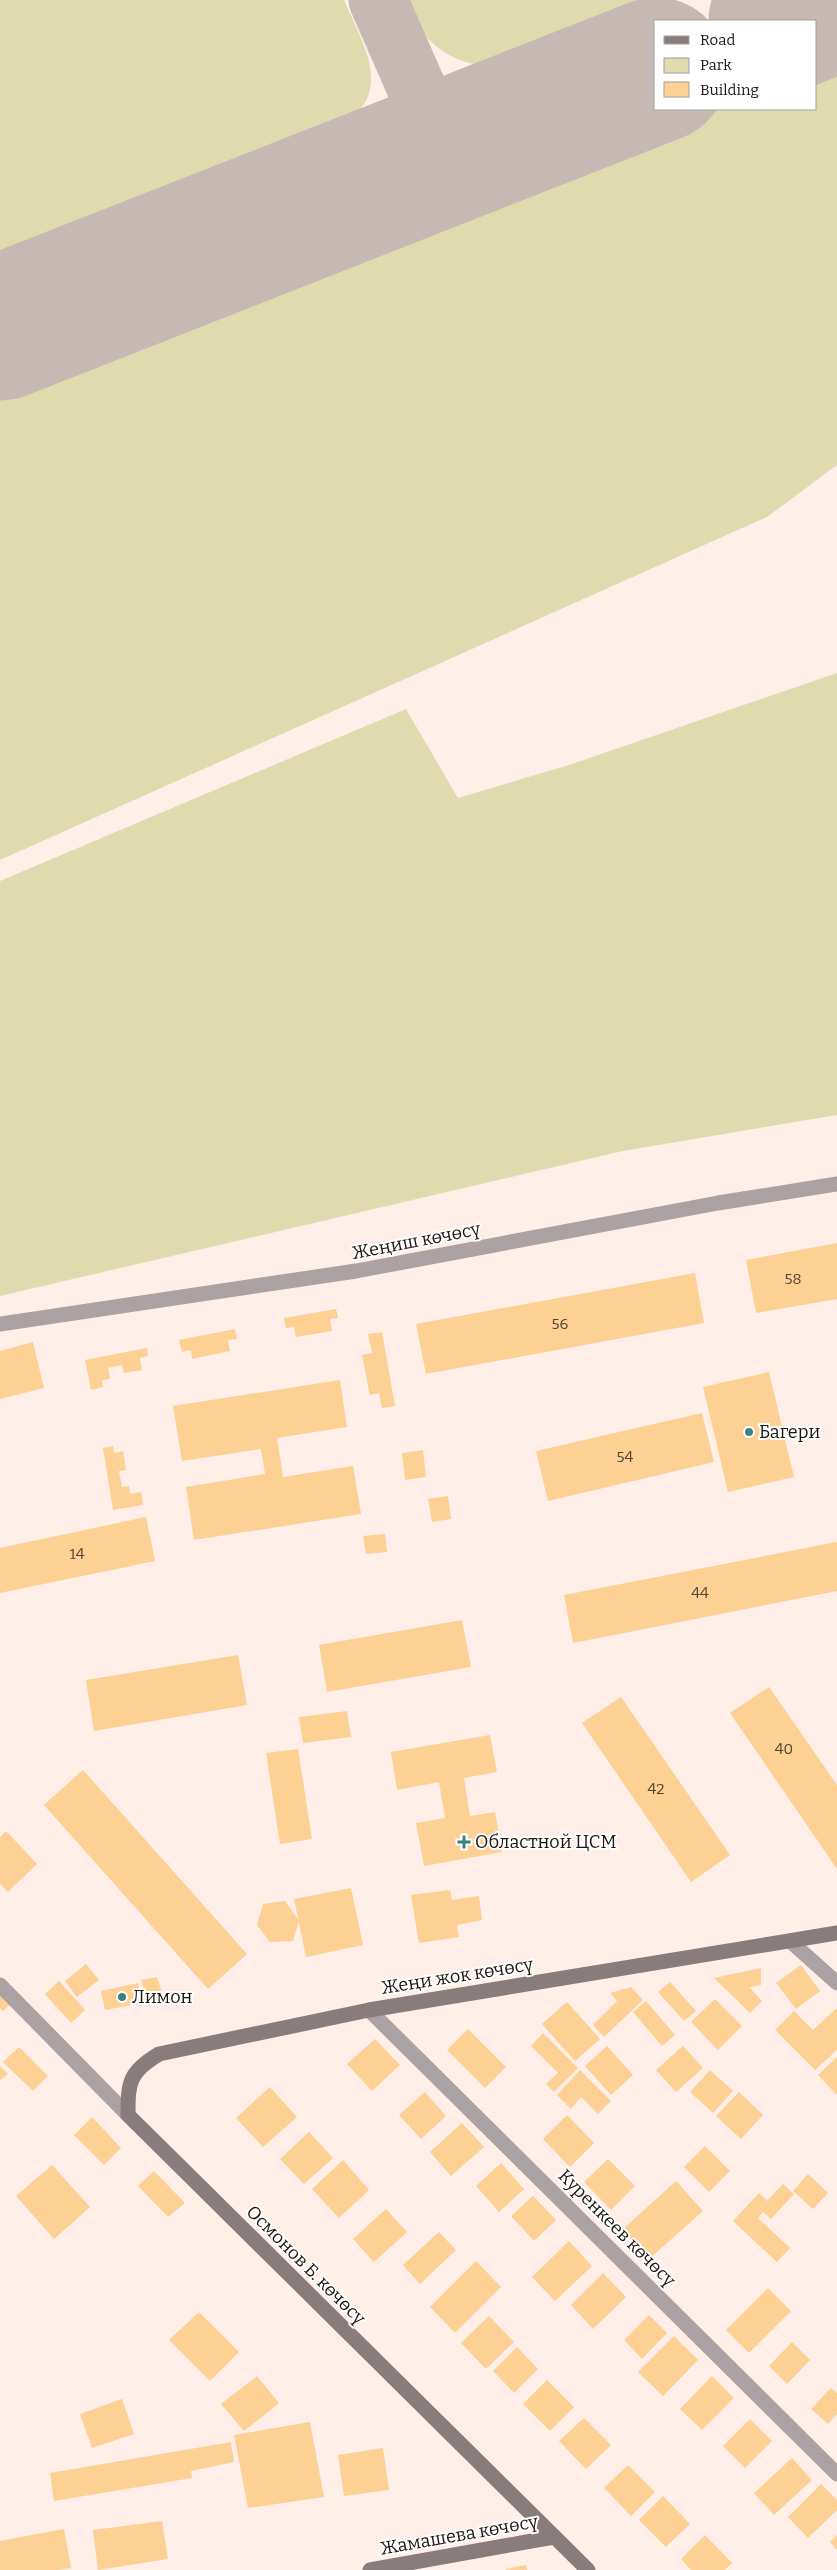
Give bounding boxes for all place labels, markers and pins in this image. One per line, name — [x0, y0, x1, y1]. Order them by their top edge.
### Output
place label: Багери — [759, 1421, 820, 1443]
marker: Багери — [743, 1426, 755, 1438]
place label: Областной ЦСМ — [475, 1831, 616, 1853]
marker: Областной ЦСМ — [457, 1835, 471, 1849]
place label: Лимон — [132, 1986, 192, 2008]
marker: Лимон — [116, 1991, 128, 2003]

